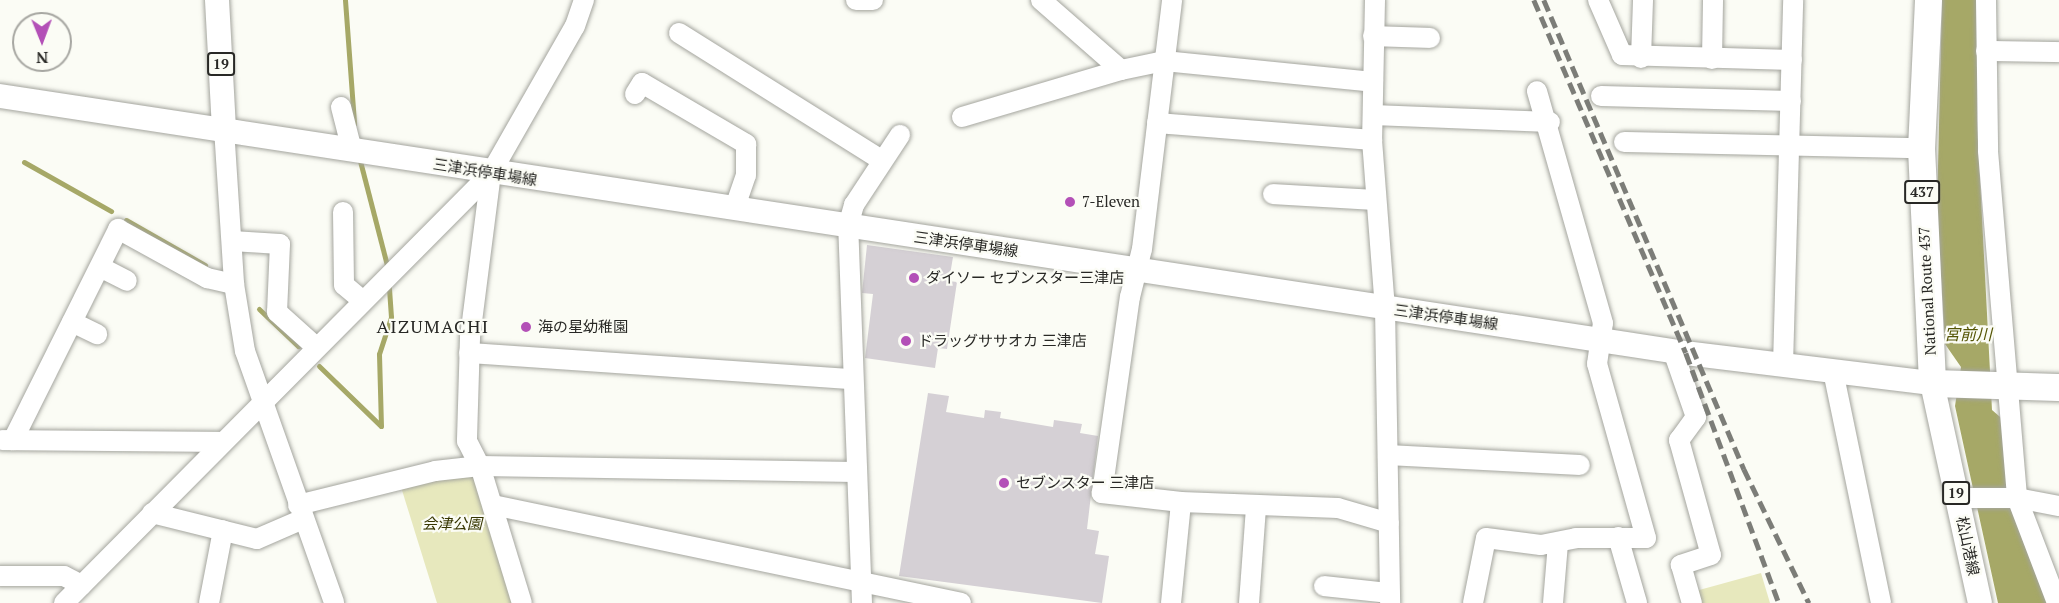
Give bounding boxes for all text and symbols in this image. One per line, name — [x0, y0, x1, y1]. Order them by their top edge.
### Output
north arrow — [12, 12, 72, 72]
text: N — [36, 47, 49, 69]
road number: 19 — [206, 53, 236, 75]
street label: 三津浜停車場線 — [432, 155, 538, 189]
road number: 437 — [1904, 181, 1940, 203]
place label: 7-Eleven — [1082, 193, 1140, 211]
marker: 7-Eleven — [1063, 195, 1077, 209]
street label: National Route 437 — [1915, 226, 1939, 356]
street label: 三津浜停車場線 — [913, 228, 1019, 260]
place label: ダイソー セブンスター三津店 — [926, 269, 1125, 287]
marker: ダイソー セブンスター三津店 — [907, 271, 921, 285]
street label: 三津浜停車場線 — [1393, 301, 1499, 333]
district label: AIZUMACHI — [376, 315, 490, 337]
place label: 海の星幼稚園 — [538, 318, 628, 336]
marker: 海の星幼稚園 — [519, 320, 533, 334]
water label: 宮前川 — [1944, 324, 1992, 344]
place label: ドラッグササオカ 三津店 — [918, 332, 1087, 350]
marker: ドラッグササオカ 三津店 — [899, 334, 913, 348]
place label: セブンスター 三津店 — [1016, 474, 1155, 492]
marker: セブンスター 三津店 — [997, 476, 1011, 490]
road number: 19 — [1941, 482, 1971, 504]
park label: 会津公園 — [422, 515, 482, 533]
street label: 松山港線 — [1953, 515, 1983, 577]

